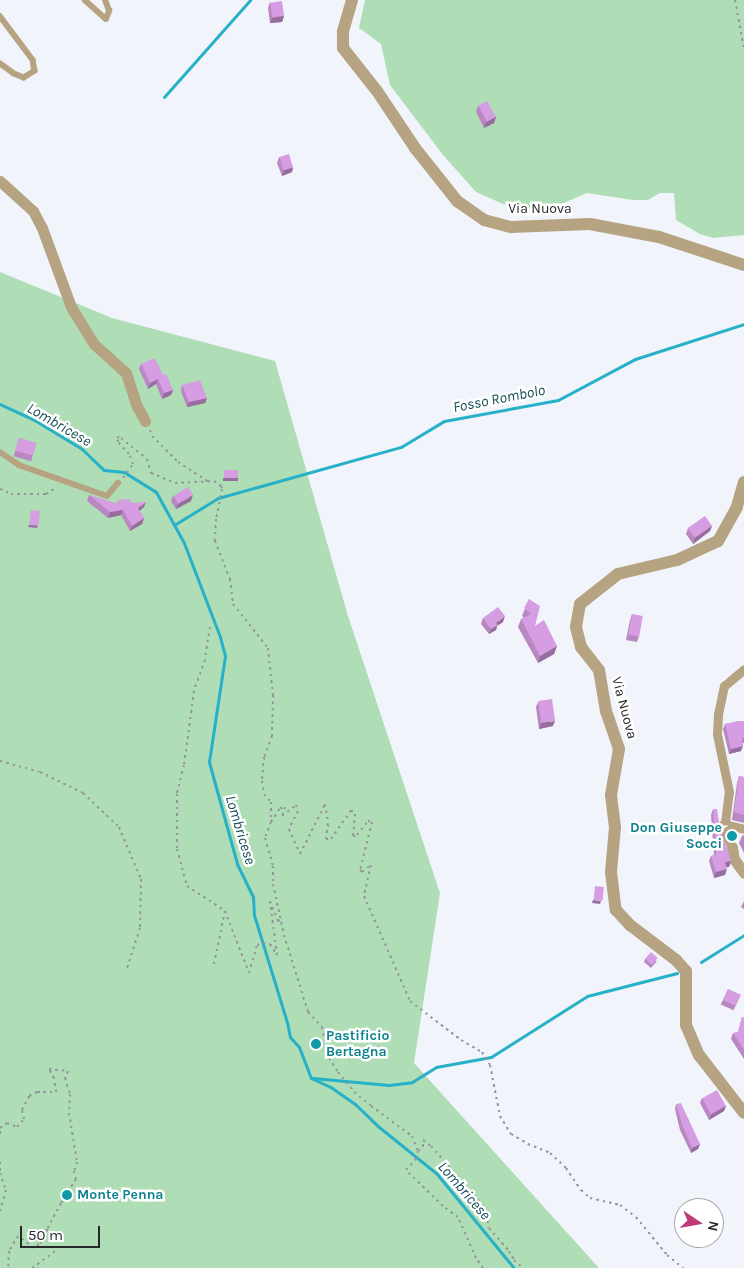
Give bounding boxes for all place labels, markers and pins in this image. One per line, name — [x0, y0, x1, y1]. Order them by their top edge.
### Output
place label: Don Giuseppe Socci — [630, 820, 722, 852]
marker: Don Giuseppe Socci — [726, 830, 738, 842]
place label: Pastificio Bertagna — [326, 1028, 389, 1060]
marker: Pastificio Bertagna — [310, 1038, 322, 1050]
place label: Monte Penna — [77, 1187, 164, 1203]
marker: Monte Penna — [61, 1189, 73, 1201]

